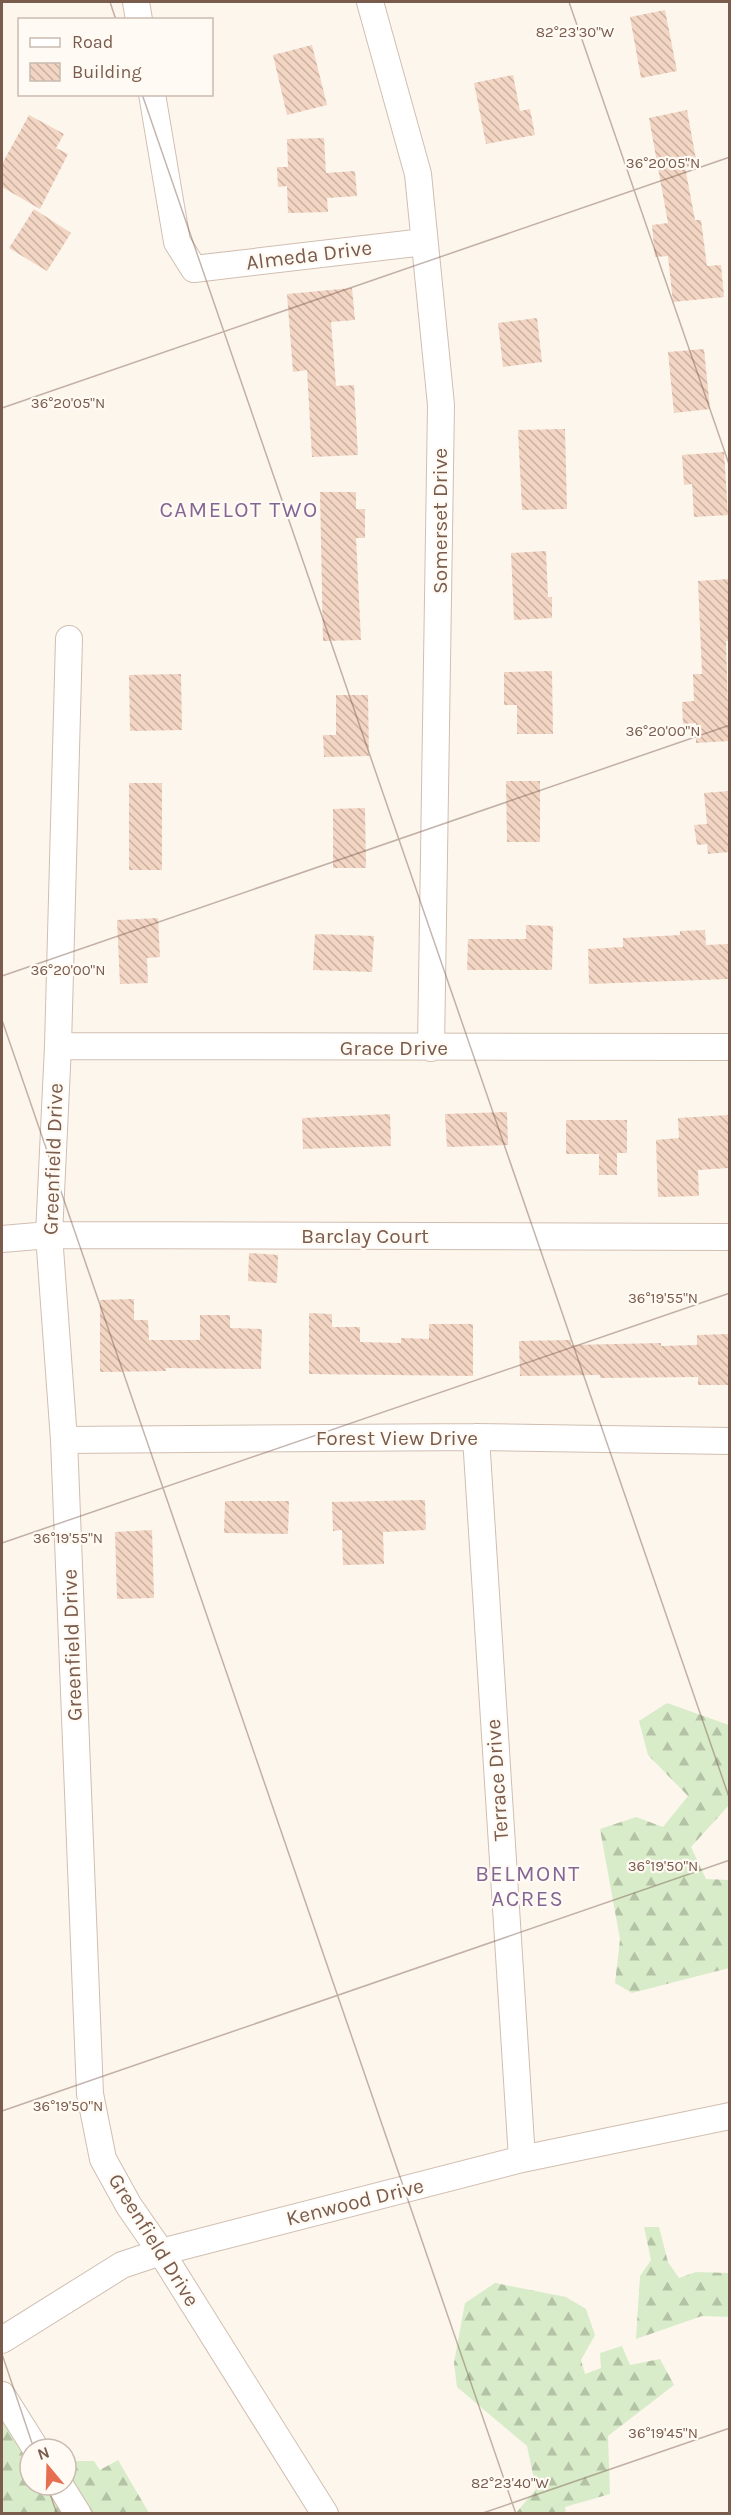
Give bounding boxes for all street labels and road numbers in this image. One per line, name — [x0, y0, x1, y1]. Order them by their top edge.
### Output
street label: Almeda Drive — [245, 235, 373, 275]
street label: Somerset Drive — [428, 448, 452, 594]
street label: Grace Drive — [340, 1036, 448, 1060]
street label: Greenfield Drive — [38, 1083, 68, 1235]
street label: Barclay Court — [301, 1224, 429, 1248]
street label: Forest View Drive — [316, 1426, 478, 1450]
street label: Greenfield Drive — [57, 1569, 87, 1721]
street label: Terrace Drive — [481, 1718, 513, 1842]
street label: Greenfield Drive — [104, 2169, 204, 2311]
street label: Kenwood Drive — [284, 2173, 426, 2231]

